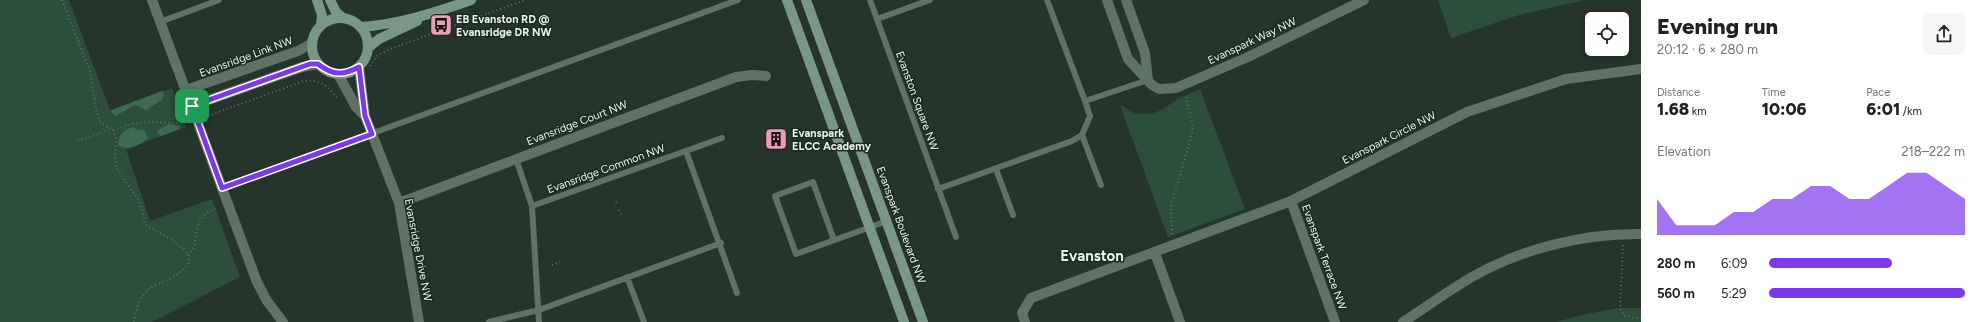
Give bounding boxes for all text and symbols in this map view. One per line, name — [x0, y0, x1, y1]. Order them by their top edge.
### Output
bus stop icon: EB Evanston RD @ Evansridge DR NW — [428, 12, 454, 38]
map controls — [1585, 12, 1629, 56]
button: locate — [1585, 12, 1629, 56]
place label: EB Evanston RD @ Evansridge DR NW — [456, 13, 551, 39]
text: Evening run — [1657, 13, 1778, 40]
button: share — [1923, 13, 1965, 55]
street label: Evanspark Way NW — [1206, 15, 1299, 67]
street label: Evansridge Link NW — [198, 34, 295, 80]
text: 20:12 · 6 × 280 m — [1657, 42, 1758, 57]
street label: Evanston Square NW — [893, 50, 941, 153]
text: Distance — [1657, 86, 1700, 99]
text: Time — [1762, 86, 1786, 99]
text: Pace — [1866, 86, 1890, 99]
pin — [175, 89, 209, 123]
icon: arrive — [181, 95, 203, 117]
street label: Evansridge Court NW — [525, 98, 630, 148]
text: 1.68 — [1657, 99, 1689, 119]
text: 10:06 — [1762, 99, 1807, 119]
text: 6:01 — [1866, 99, 1900, 119]
text: km — [1689, 105, 1707, 118]
text: /km — [1900, 105, 1922, 118]
street label: Evanspark Circle NW — [1340, 109, 1438, 167]
building icon: Evanspark ELCC Academy — [763, 126, 789, 152]
place label: Evanspark ELCC Academy — [792, 127, 872, 153]
street label: Evansridge Common NW — [545, 142, 667, 196]
text: Elevation — [1657, 144, 1710, 159]
text: 218–222 m — [1901, 144, 1965, 159]
street label: Evanspark Boulevard NW — [874, 165, 928, 286]
street label: Evansridge Drive NW — [402, 198, 434, 303]
street label: Evanspark Terrace NW — [1299, 203, 1349, 312]
district label: Evanston — [1060, 247, 1124, 265]
text: 280 m — [1657, 256, 1695, 271]
text: 6:09 — [1721, 256, 1747, 271]
text: 560 m — [1657, 286, 1695, 301]
text: 5:29 — [1721, 286, 1746, 301]

